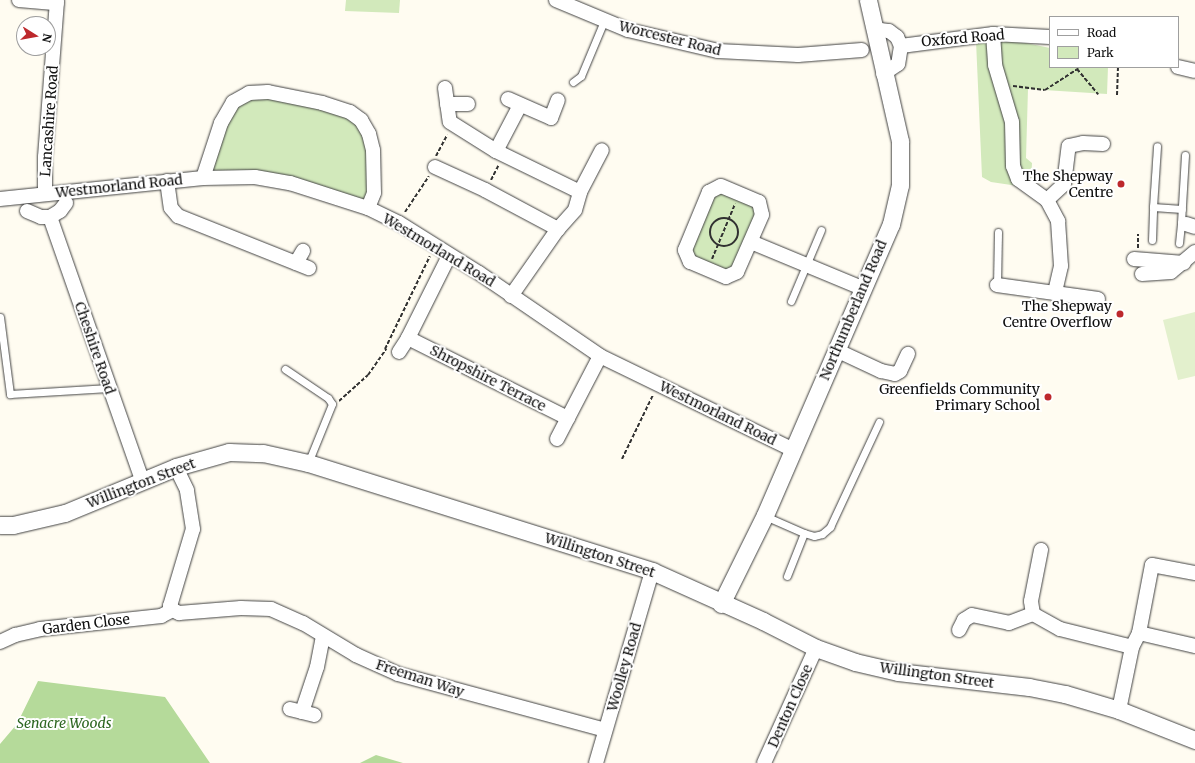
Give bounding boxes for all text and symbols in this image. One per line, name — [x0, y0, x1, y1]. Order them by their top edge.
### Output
north arrow — [16, 16, 56, 56]
legend — [1049, 16, 1179, 68]
street label: Worcester Road — [617, 17, 723, 59]
text: Road — [1087, 25, 1116, 40]
street label: Oxford Road — [921, 26, 1005, 50]
text: N — [39, 32, 55, 44]
text: Park — [1087, 45, 1114, 60]
street label: Lancashire Road — [37, 65, 61, 177]
place label: The Shepway Centre — [1023, 168, 1113, 200]
street label: Westmorland Road — [54, 171, 184, 201]
marker: The Shepway Centre — [1116, 179, 1126, 189]
street label: Westmorland Road — [380, 210, 498, 290]
street label: Northumberland Road — [816, 237, 890, 383]
place label: The Shepway Centre Overflow — [1003, 298, 1112, 330]
street label: Cheshire Road — [71, 300, 119, 396]
marker: The Shepway Centre Overflow — [1115, 309, 1125, 319]
street label: Shropshire Terrace — [427, 341, 549, 415]
street label: Westmorland Road — [657, 377, 779, 449]
place label: Greenfields Community Primary School — [879, 381, 1040, 414]
marker: Greenfields Community Primary School — [1043, 392, 1053, 402]
street label: Willington Street — [84, 454, 198, 512]
street label: Willington Street — [543, 529, 657, 581]
street label: Garden Close — [41, 610, 131, 638]
street label: Woolley Road — [603, 621, 645, 713]
street label: Freeman Way — [374, 656, 466, 700]
street label: Willington Street — [879, 659, 995, 691]
street label: Denton Close — [764, 662, 816, 750]
park label: Senacre Woods — [16, 715, 112, 731]

